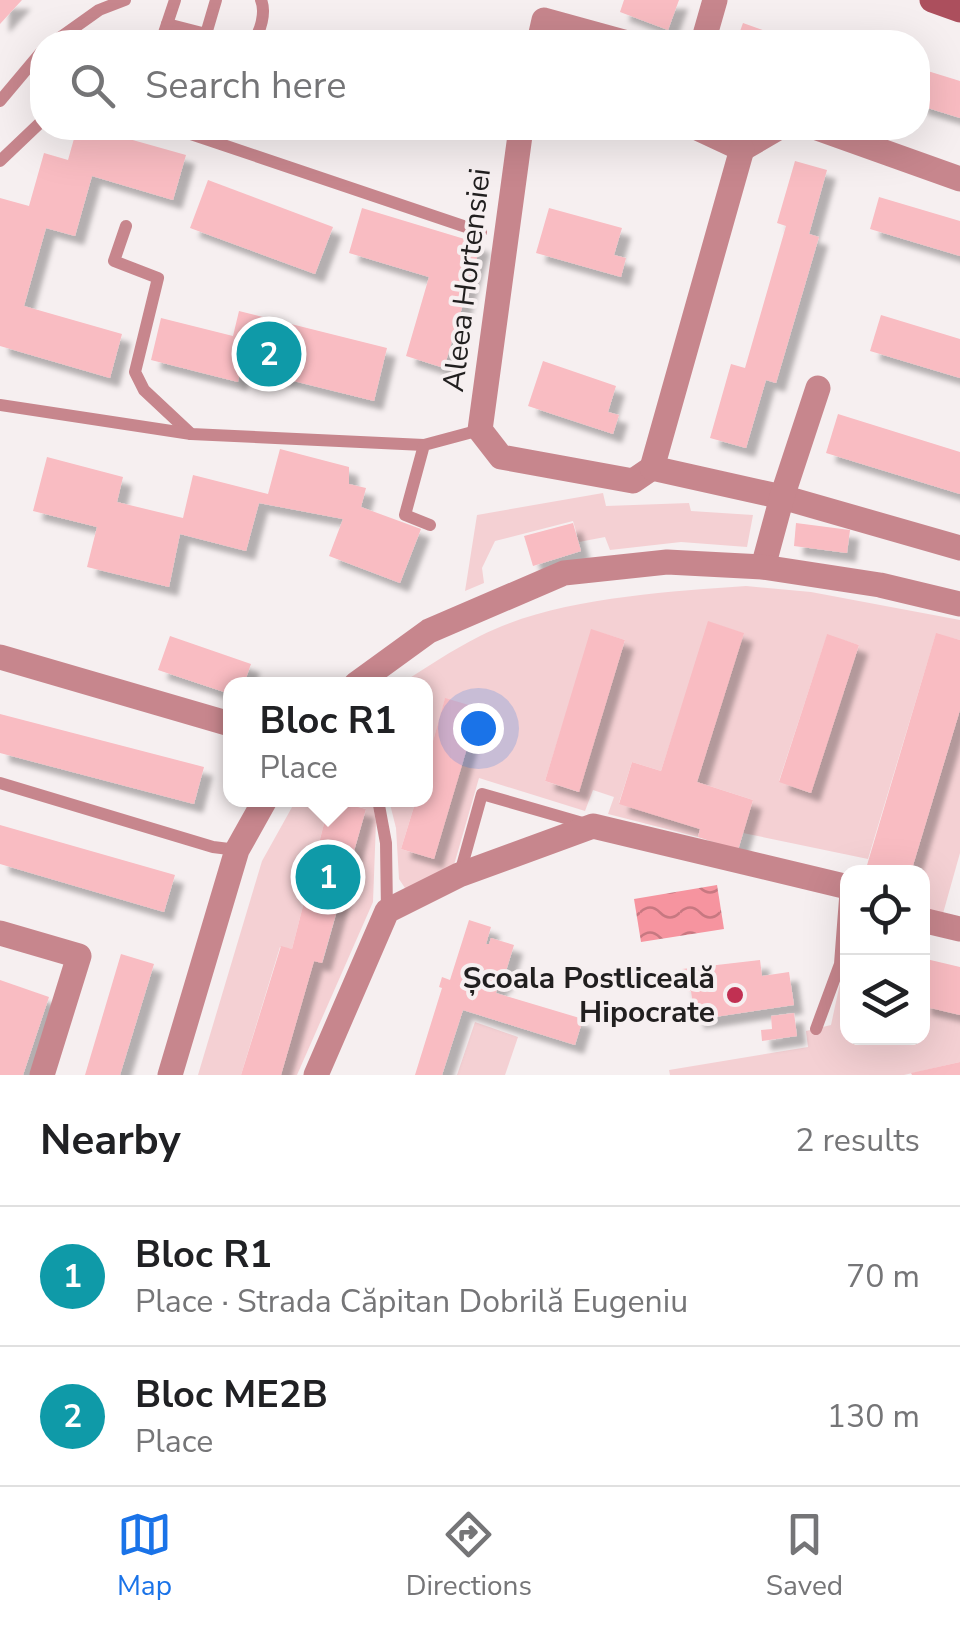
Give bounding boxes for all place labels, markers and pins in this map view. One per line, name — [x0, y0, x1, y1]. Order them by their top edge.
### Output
pin: 2 — [236, 316, 302, 392]
pin: 1 — [296, 840, 360, 914]
place label: Școala Postliceală Hipocrate — [463, 958, 715, 1033]
marker: Școala Postliceală Hipocrate — [724, 984, 746, 1006]

